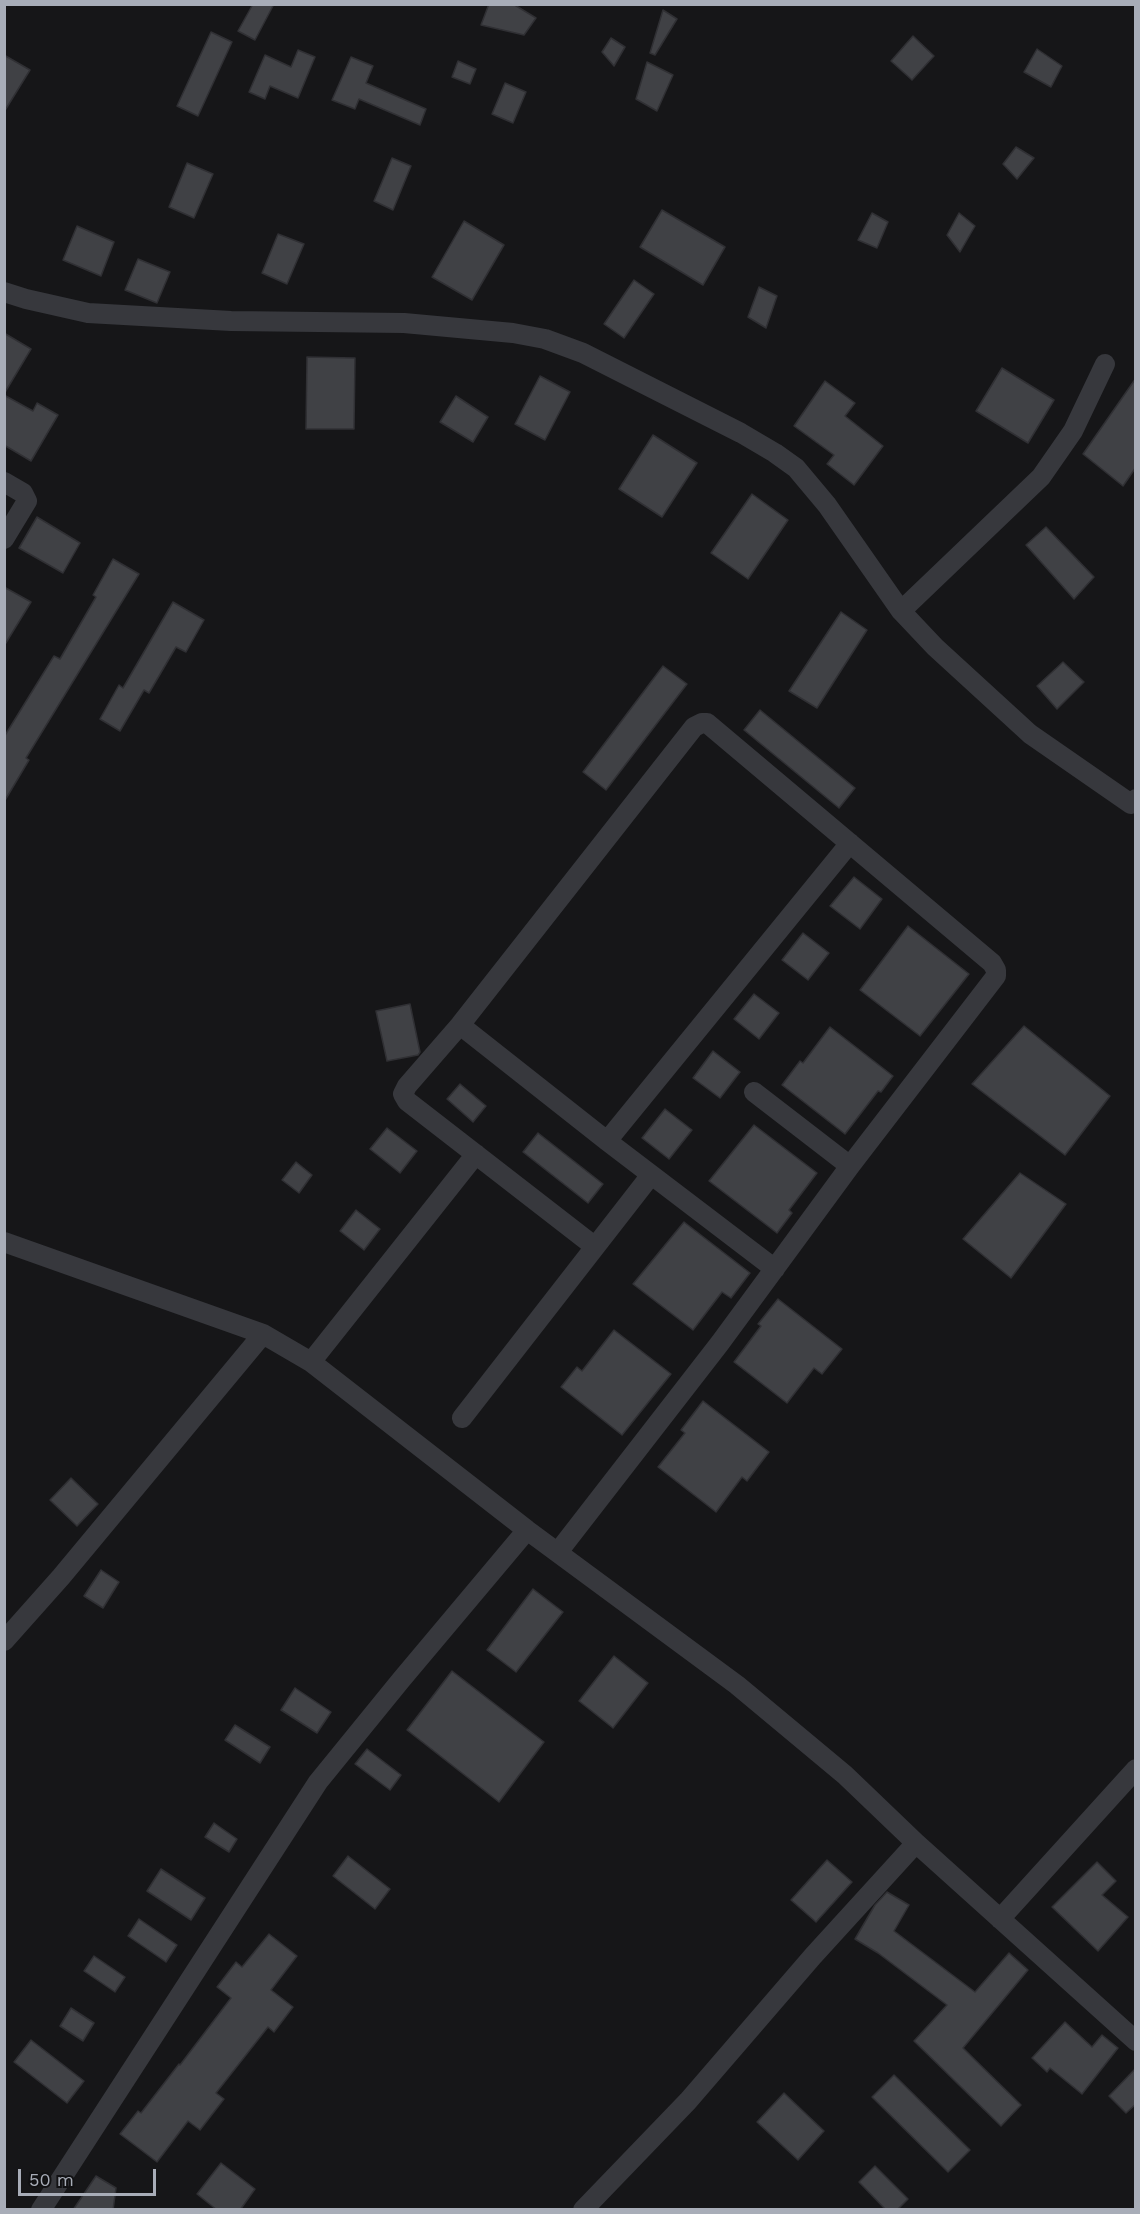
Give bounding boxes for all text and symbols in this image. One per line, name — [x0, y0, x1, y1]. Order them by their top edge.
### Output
scale bar — [21, 2157, 159, 2195]
text: 50 m — [29, 2169, 74, 2190]

